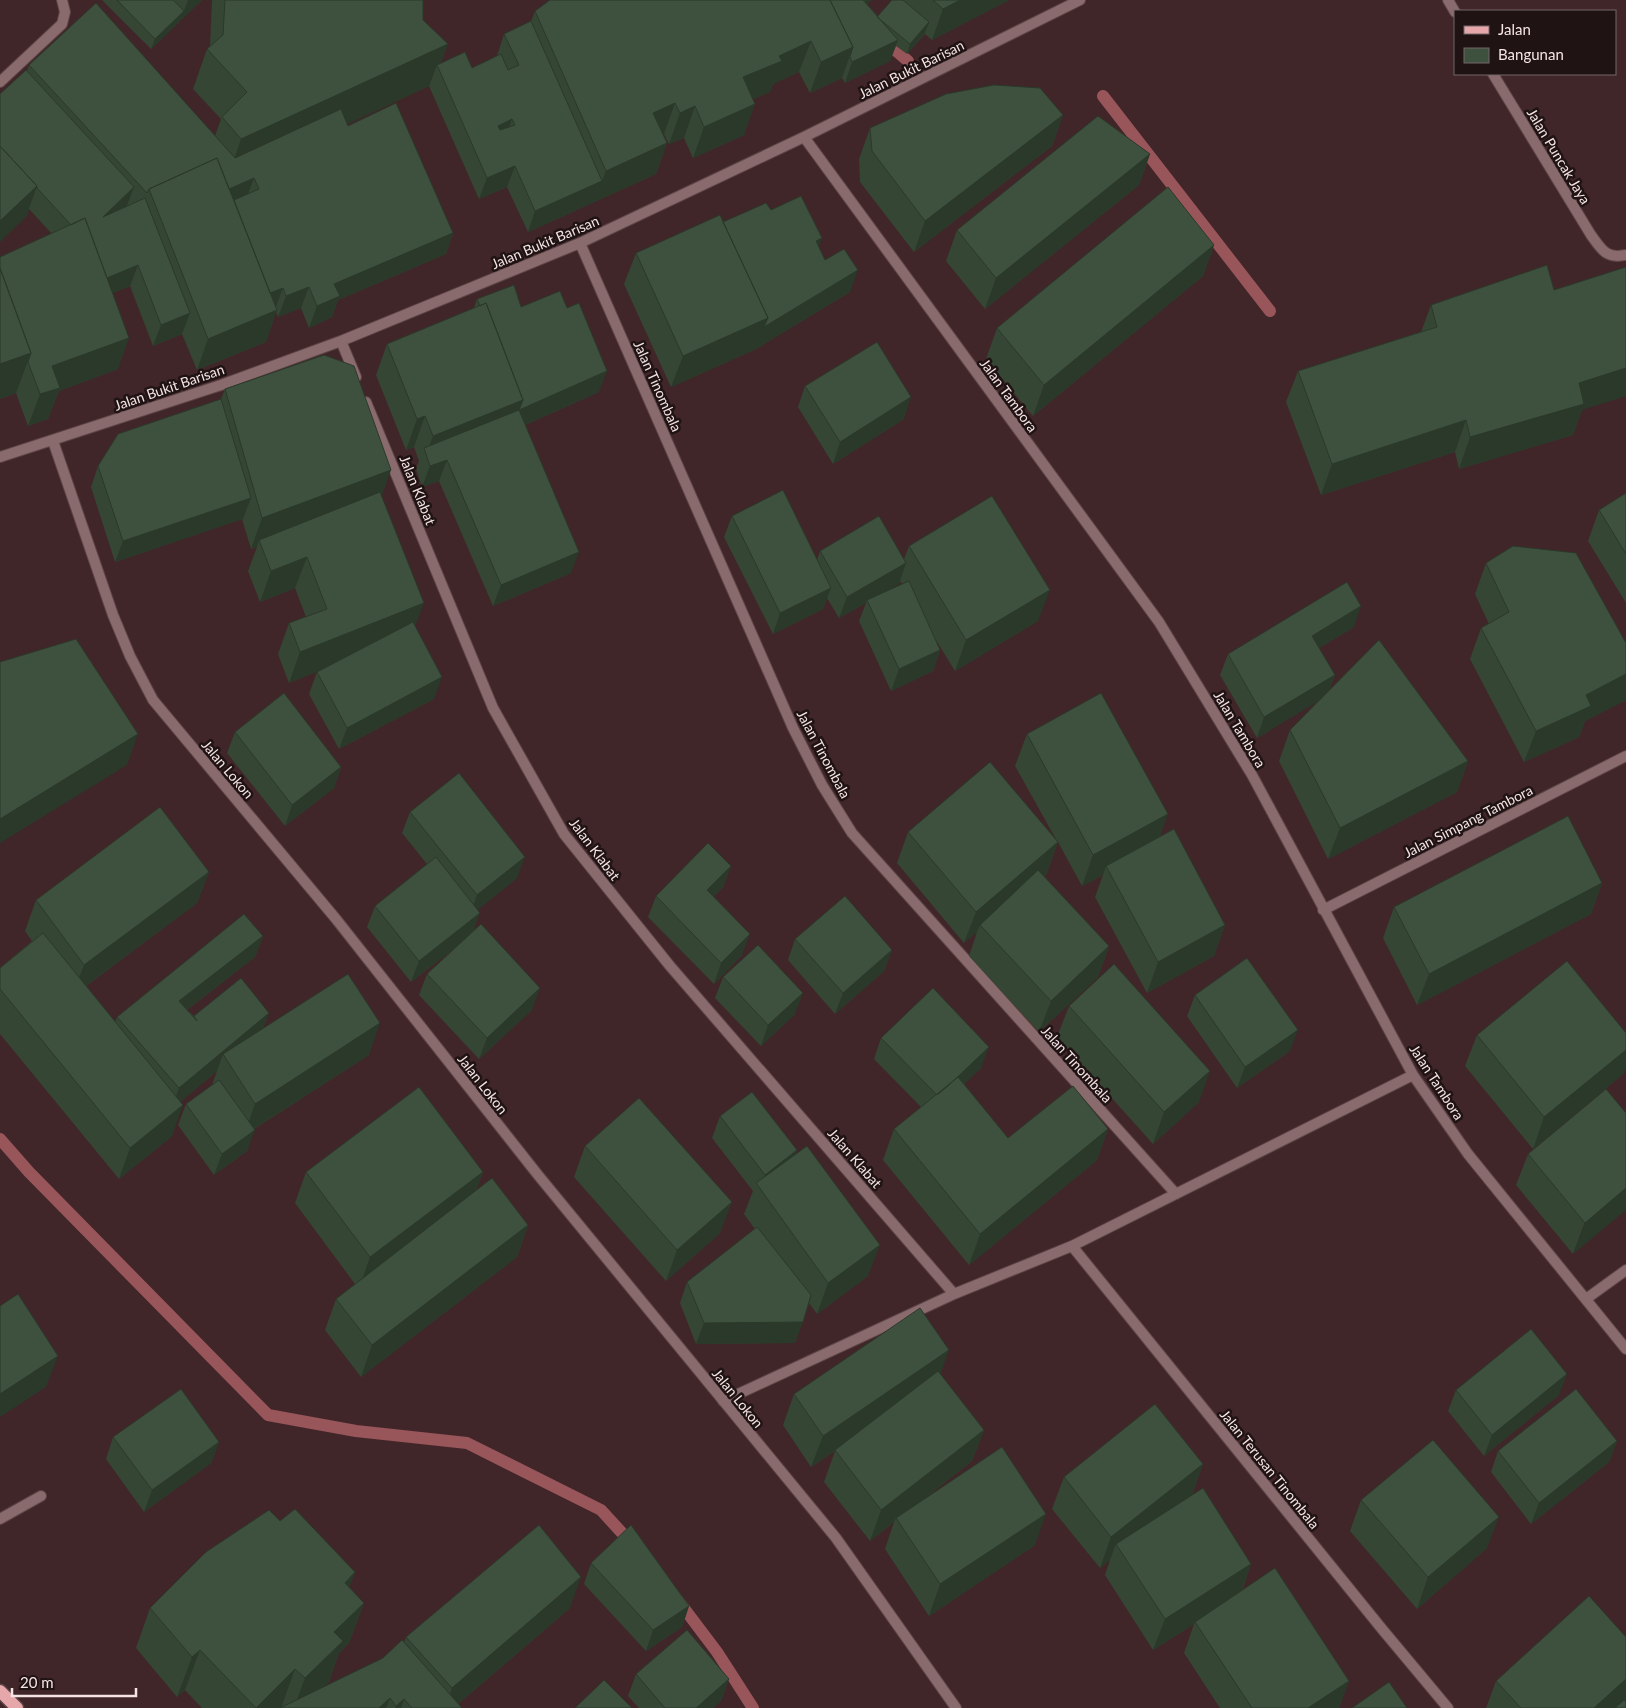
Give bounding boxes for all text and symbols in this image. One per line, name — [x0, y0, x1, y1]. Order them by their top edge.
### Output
legend — [1454, 10, 1616, 75]
text: Jalan — [1498, 20, 1531, 38]
street label: Jalan Bukit Barisan — [855, 36, 967, 102]
text: Bangunan — [1498, 45, 1564, 63]
street label: Jalan Puncak Jaya — [1524, 105, 1594, 207]
street label: Jalan Bukit Barisan — [489, 212, 601, 272]
street label: Jalan Tinombala — [630, 338, 686, 434]
street label: Jalan Tambora — [977, 355, 1041, 435]
street label: Jalan Bukit Barisan — [112, 360, 226, 414]
street label: Jalan Klabat — [396, 453, 440, 527]
street label: Jalan Tambora — [1210, 687, 1270, 771]
street label: Jalan Tinombala — [794, 707, 854, 801]
street label: Jalan Lokon — [199, 736, 257, 802]
street label: Jalan Simpang Tambora — [1401, 781, 1535, 861]
street label: Jalan Klabat — [566, 815, 624, 883]
street label: Jalan Tinombala — [1038, 1022, 1116, 1106]
street label: Jalan Tambora — [1406, 1041, 1468, 1123]
street label: Jalan Lokon — [454, 1051, 512, 1117]
street label: Jalan Klabat — [824, 1125, 886, 1191]
street label: Jalan Lokon — [709, 1365, 767, 1431]
street label: Jalan Terusan Tinombala — [1217, 1406, 1323, 1532]
scale bar — [12, 1666, 136, 1698]
text: 20 m — [20, 1673, 54, 1691]

